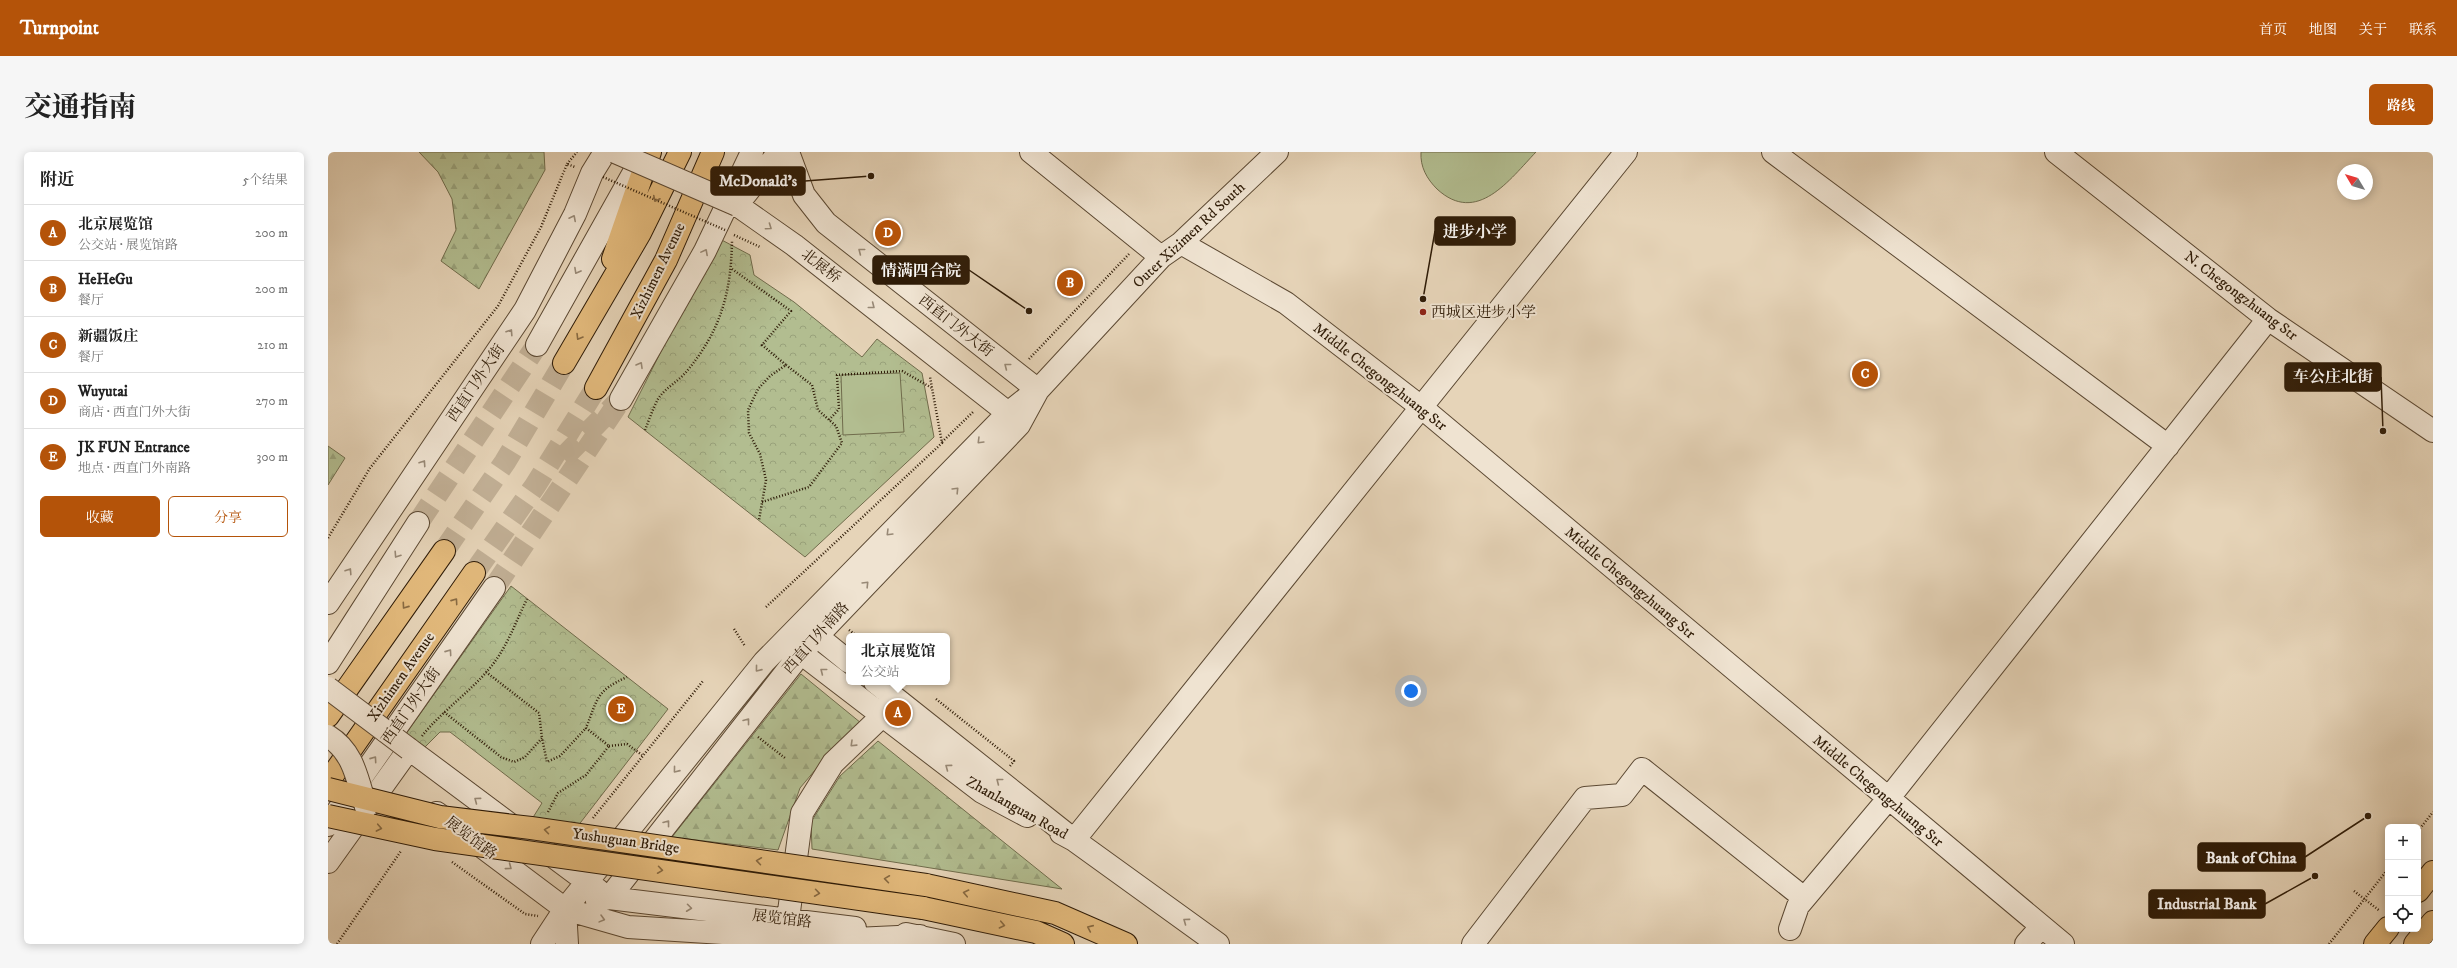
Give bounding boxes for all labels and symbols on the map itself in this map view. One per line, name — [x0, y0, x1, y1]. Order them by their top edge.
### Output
north arrow — [2337, 164, 2373, 200]
callout: McDonald's — [711, 167, 805, 195]
text: McDonald's — [719, 171, 798, 191]
street label: Outer Xizimen Rd South — [1129, 178, 1249, 292]
one-way arrow — [654, 195, 661, 203]
one-way arrow — [568, 215, 576, 222]
callout: 进步小学 — [1435, 217, 1515, 245]
pin: D — [875, 218, 901, 248]
street label: Xizhimen Avenue — [627, 220, 689, 322]
one-way arrow — [765, 222, 772, 230]
text: 进步小学 — [1443, 222, 1507, 242]
street label: 北展桥 — [797, 245, 845, 287]
street label: N. Chegongzhuang Str — [2181, 247, 2302, 345]
one-way arrow — [859, 248, 866, 255]
one-way arrow — [700, 249, 707, 256]
callout: 情满四合院 — [873, 256, 969, 284]
text: 情满四合院 — [881, 261, 961, 281]
one-way arrow — [575, 266, 582, 274]
pin: B — [1057, 268, 1083, 298]
street label: 西直门外大街 — [915, 291, 997, 361]
one-way arrow — [867, 301, 874, 308]
place label: 西城区进步小学 — [1431, 303, 1536, 322]
marker: 西城区进步小学 — [1418, 307, 1428, 317]
street label: Middle Chegongzhuang Str — [1309, 319, 1451, 435]
one-way arrow — [505, 329, 513, 336]
one-way arrow — [577, 333, 584, 340]
street label: 西直门外大街 — [443, 340, 509, 426]
pin: C — [1852, 359, 1878, 389]
one-way arrow — [635, 362, 642, 369]
callout: 车公庄北街 — [2285, 363, 2381, 391]
one-way arrow — [1005, 364, 1012, 371]
text: 车公庄北街 — [2293, 367, 2373, 387]
one-way arrow — [977, 436, 985, 444]
one-way arrow — [418, 461, 425, 468]
one-way arrow — [951, 487, 959, 495]
street label: Middle Chegongzhuang Str — [1561, 523, 1699, 643]
one-way arrow — [886, 528, 894, 536]
one-way arrow — [394, 551, 401, 558]
one-way arrow — [344, 568, 352, 575]
one-way arrow — [861, 581, 869, 589]
one-way arrow — [450, 598, 457, 605]
street label: 西直门外南路 — [779, 598, 853, 678]
one-way arrow — [403, 601, 410, 608]
street label: Xizhimen Avenue — [363, 629, 439, 725]
one-way arrow — [444, 650, 451, 657]
street label: 西直门外大街 — [377, 664, 445, 748]
one-way arrow — [755, 665, 762, 672]
one-way arrow — [821, 669, 828, 676]
your location — [1401, 681, 1421, 701]
pin: E — [608, 694, 634, 724]
pin: A — [885, 698, 911, 728]
one-way arrow — [742, 718, 749, 725]
street label: Middle Chegongzhuang Str — [1809, 731, 1947, 851]
one-way arrow — [850, 739, 858, 747]
one-way arrow — [369, 756, 377, 763]
one-way arrow — [946, 765, 953, 772]
one-way arrow — [674, 766, 681, 773]
street label: Zhanlanguan Road — [963, 772, 1072, 844]
one-way arrow — [997, 779, 1004, 786]
one-way arrow — [474, 798, 481, 805]
street label: 展览馆路 — [441, 812, 501, 864]
one-way arrow — [662, 821, 669, 828]
one-way arrow — [376, 823, 383, 832]
street label: Yushuguan Bridge — [571, 824, 681, 858]
one-way arrow — [544, 826, 550, 835]
callout: Bank of China — [2198, 843, 2305, 871]
text: Bank of China — [2205, 848, 2298, 868]
one-way arrow — [755, 857, 762, 866]
one-way arrow — [505, 862, 512, 870]
one-way arrow — [657, 865, 663, 874]
one-way arrow — [884, 875, 890, 884]
one-way arrow — [814, 888, 820, 897]
one-way arrow — [963, 890, 969, 898]
callout: Industrial Bank — [2149, 890, 2265, 918]
text: Industrial Bank — [2157, 894, 2258, 914]
one-way arrow — [686, 903, 692, 912]
street label: 展览馆路 — [751, 906, 813, 932]
one-way arrow — [599, 914, 606, 923]
one-way arrow — [1184, 919, 1191, 926]
one-way arrow — [999, 920, 1005, 928]
one-way arrow — [1087, 925, 1094, 933]

